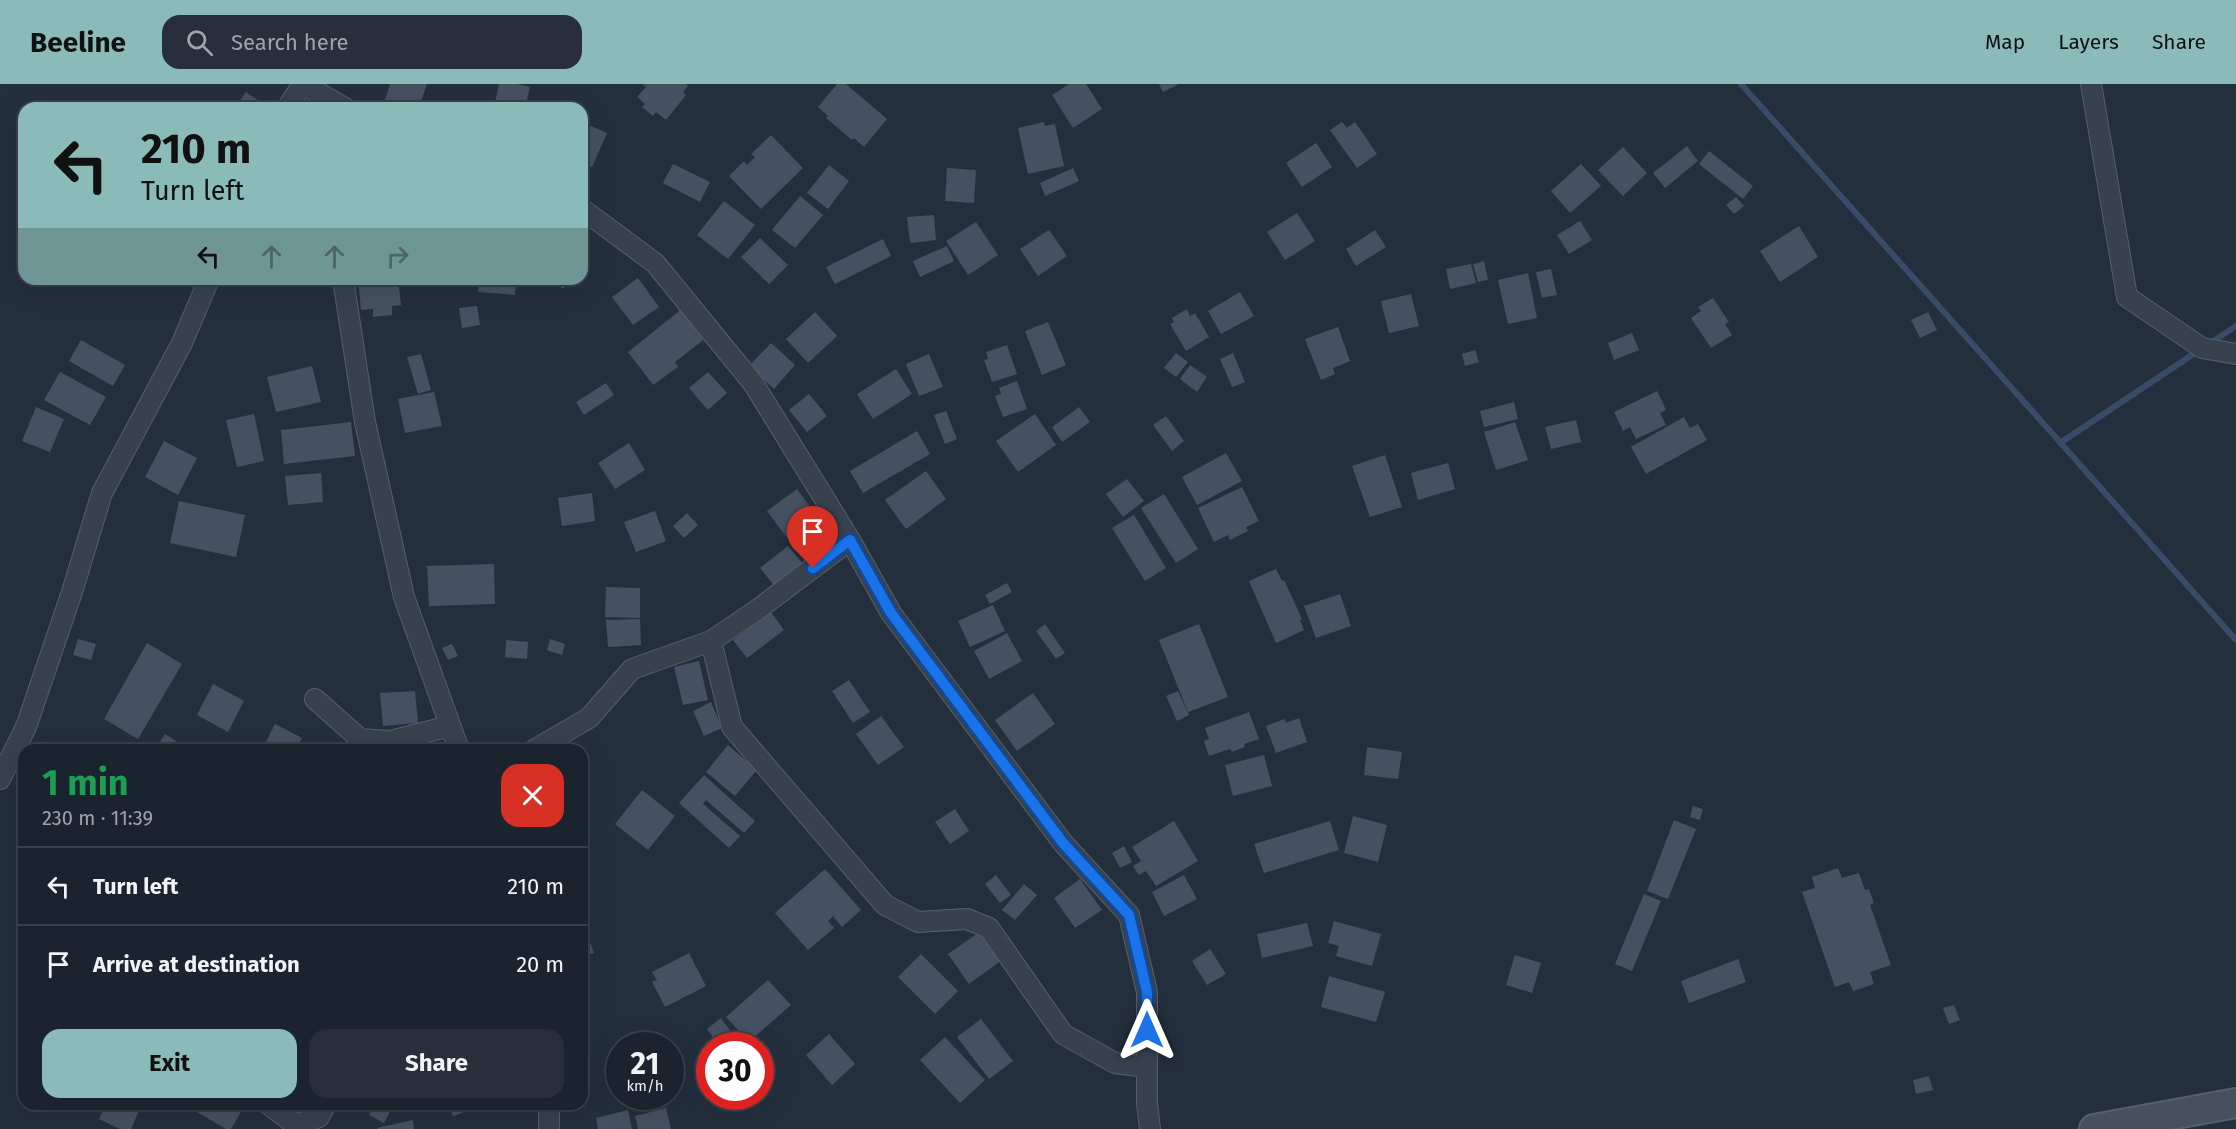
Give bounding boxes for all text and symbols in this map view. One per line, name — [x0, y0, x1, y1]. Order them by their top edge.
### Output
search box — [162, 15, 582, 69]
text: Beeline — [30, 26, 126, 59]
icon: search — [183, 26, 216, 59]
text: Search here — [231, 29, 349, 56]
text: Map — [1985, 29, 2025, 55]
text: Layers — [2058, 29, 2119, 55]
text: Share — [2152, 29, 2206, 55]
text: 210 m — [141, 124, 251, 174]
icon: left — [42, 126, 120, 204]
text: Turn left — [141, 175, 244, 207]
icon: left — [192, 240, 225, 273]
icon: ahead — [255, 240, 288, 273]
icon: ahead — [318, 240, 351, 273]
icon: right — [381, 240, 414, 273]
pin — [787, 506, 838, 568]
icon: arrive — [796, 515, 829, 548]
text: 1 min — [42, 761, 129, 805]
button: close — [501, 764, 564, 827]
text: 230 m · 11:39 — [42, 806, 153, 830]
icon: left — [42, 870, 75, 903]
text: Turn left — [93, 873, 178, 900]
text: 210 m — [507, 873, 564, 900]
icon: arrive — [42, 948, 75, 981]
text: Arrive at destination — [93, 951, 300, 978]
text: 20 m — [516, 951, 564, 978]
position arrow — [1115, 998, 1179, 1062]
button: Exit — [42, 1029, 297, 1098]
button: Share — [309, 1029, 564, 1098]
speed limit sign: 30 — [696, 1032, 774, 1110]
text: 21 — [631, 1046, 659, 1082]
text: km/h — [626, 1077, 664, 1095]

